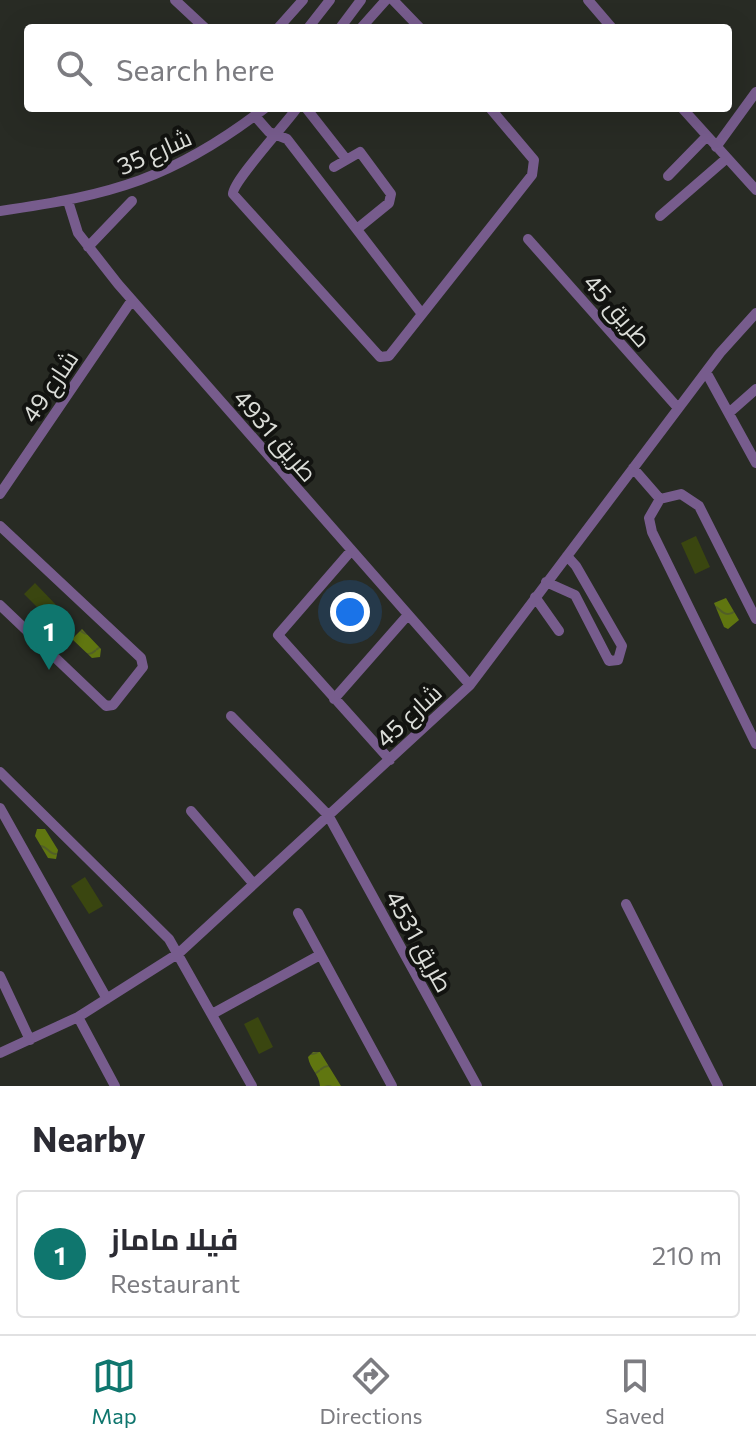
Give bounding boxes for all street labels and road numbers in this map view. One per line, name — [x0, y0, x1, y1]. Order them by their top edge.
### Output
street label: شارع 35 — [112, 122, 197, 183]
street label: طريق 45 — [577, 267, 658, 354]
street label: شارع 49 — [15, 345, 86, 429]
street label: طريق 4931 — [227, 383, 324, 488]
street label: شارع 45 — [369, 677, 449, 755]
street label: طريق 4531 — [379, 885, 460, 998]

